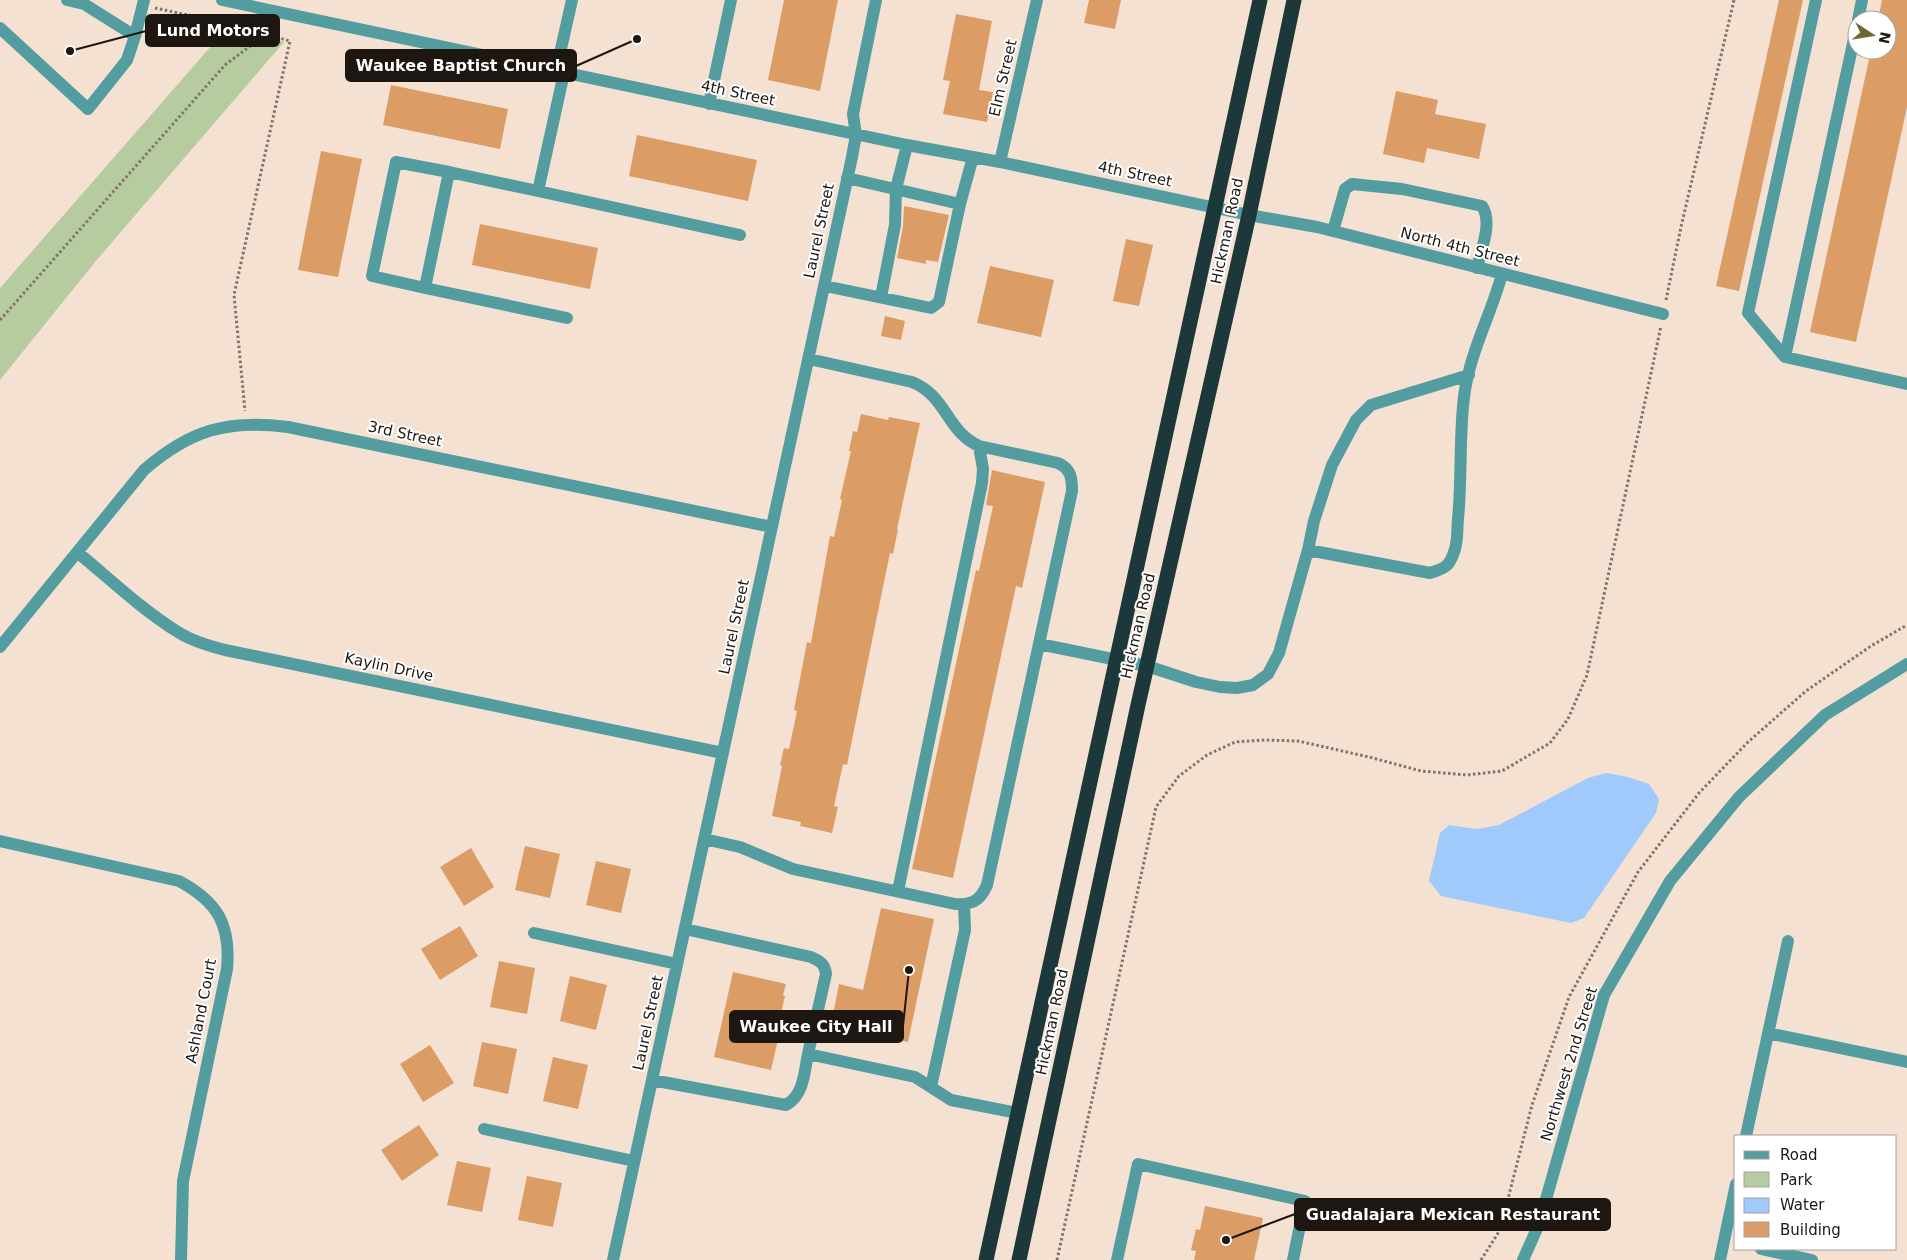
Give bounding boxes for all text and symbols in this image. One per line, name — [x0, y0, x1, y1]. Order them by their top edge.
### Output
north arrow — [1847, 10, 1897, 60]
callout: Lund Motors — [146, 15, 279, 46]
text: Lund Motors — [157, 21, 269, 40]
text: N — [1876, 30, 1894, 45]
street label: Elm Street — [985, 38, 1021, 118]
callout: Waukee Baptist Church — [346, 50, 576, 81]
text: Waukee Baptist Church — [356, 56, 566, 75]
street label: 4th Street — [699, 76, 777, 110]
street label: 4th Street — [1096, 157, 1174, 191]
street label: Hickman Road — [1207, 176, 1247, 286]
street label: Laurel Street — [800, 182, 838, 280]
street label: North 4th Street — [1399, 224, 1521, 271]
street label: 3rd Street — [366, 417, 444, 451]
street label: Hickman Road — [1117, 571, 1159, 681]
street label: Laurel Street — [715, 578, 753, 676]
street label: Kaylin Drive — [343, 649, 435, 685]
street label: Ashland Court — [182, 957, 220, 1065]
street label: Hickman Road — [1032, 967, 1072, 1077]
street label: Laurel Street — [629, 974, 667, 1072]
street label: Northwest 2nd Street — [1537, 984, 1601, 1144]
callout: Waukee City Hall — [730, 1011, 903, 1042]
text: Waukee City Hall — [740, 1017, 892, 1036]
legend — [1734, 1135, 1897, 1250]
text: Road — [1780, 1146, 1818, 1164]
text: Park — [1780, 1171, 1813, 1189]
text: Water — [1780, 1196, 1825, 1214]
callout: Guadalajara Mexican Restaurant — [1295, 1199, 1610, 1230]
text: Guadalajara Mexican Restaurant — [1306, 1205, 1601, 1224]
text: Building — [1780, 1221, 1841, 1239]

